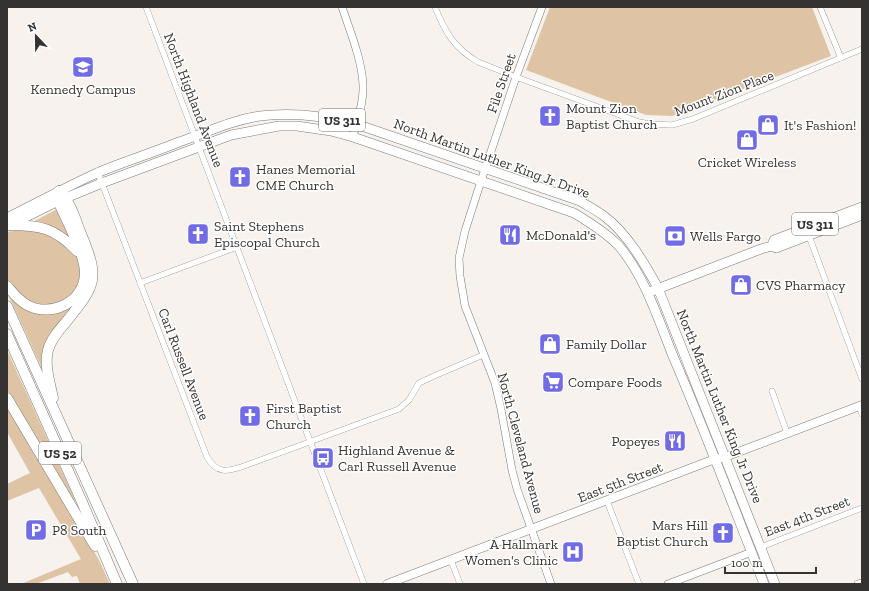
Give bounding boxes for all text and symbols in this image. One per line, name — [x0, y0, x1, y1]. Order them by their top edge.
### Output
north arrow — [16, 16, 56, 56]
text: N — [26, 19, 39, 35]
street label: North Highland Avenue — [160, 31, 227, 170]
street label: File Street — [483, 50, 520, 115]
school or university icon: Kennedy Campus — [70, 54, 96, 80]
street label: Mount Zion Place — [672, 66, 777, 120]
place label: Kennedy Campus — [30, 81, 136, 98]
place label: Mount Zion Baptist Church — [566, 100, 658, 133]
church icon: Mount Zion Baptist Church — [537, 103, 563, 129]
road number: US 311 — [319, 109, 365, 131]
shop icon: It's Fashion! — [755, 112, 781, 138]
street label: North Martin Luther King Jr Drive — [391, 115, 593, 202]
place label: It's Fashion! — [784, 117, 856, 134]
shop icon: Cricket Wireless — [734, 127, 760, 153]
place label: Cricket Wireless — [698, 154, 796, 171]
place label: Hanes Memorial CME Church — [256, 161, 356, 194]
church icon: Hanes Memorial CME Church — [227, 164, 253, 190]
road number: US 311 — [792, 213, 838, 235]
place label: Saint Stephens Episcopal Church — [214, 218, 320, 251]
church icon: Saint Stephens Episcopal Church — [185, 221, 211, 247]
restaurant icon: McDonald's — [497, 222, 523, 248]
bank icon: Wells Fargo — [662, 223, 688, 249]
place label: McDonald's — [526, 227, 596, 244]
place label: Wells Fargo — [690, 228, 761, 245]
shop icon: CVS Pharmacy — [728, 272, 754, 298]
place label: CVS Pharmacy — [756, 277, 846, 294]
street label: Carl Russell Avenue — [154, 306, 213, 423]
street label: North Martin Luther King Jr Drive — [673, 307, 766, 506]
shop icon: Family Dollar — [537, 331, 563, 357]
place label: Family Dollar — [566, 336, 647, 353]
supermarket icon: Compare Foods — [540, 369, 566, 395]
street label: North Cleveland Avenue — [494, 371, 548, 516]
place label: Compare Foods — [568, 374, 662, 391]
place label: First Baptist Church — [266, 400, 342, 433]
church icon: First Baptist Church — [237, 403, 263, 429]
restaurant icon: Popeyes — [662, 428, 688, 454]
place label: Popeyes — [611, 433, 660, 450]
road number: US 52 — [39, 442, 81, 464]
place label: Highland Avenue & Carl Russell Avenue — [338, 442, 457, 475]
bus stop icon: Highland Avenue & Carl Russell Avenue — [310, 445, 336, 471]
street label: East 5th Street — [575, 458, 666, 506]
street label: East 4th Street — [762, 492, 853, 541]
parking icon: P8 South — [23, 517, 49, 543]
place label: Mars Hill Baptist Church — [617, 517, 708, 550]
church icon: Mars Hill Baptist Church — [710, 520, 736, 546]
place label: P8 South — [52, 522, 106, 539]
place label: A Hallmark Women's Clinic — [465, 536, 559, 569]
hospital icon: A Hallmark Women's Clinic — [560, 539, 586, 565]
scale bar — [725, 549, 816, 575]
text: 100 m — [731, 556, 763, 570]

